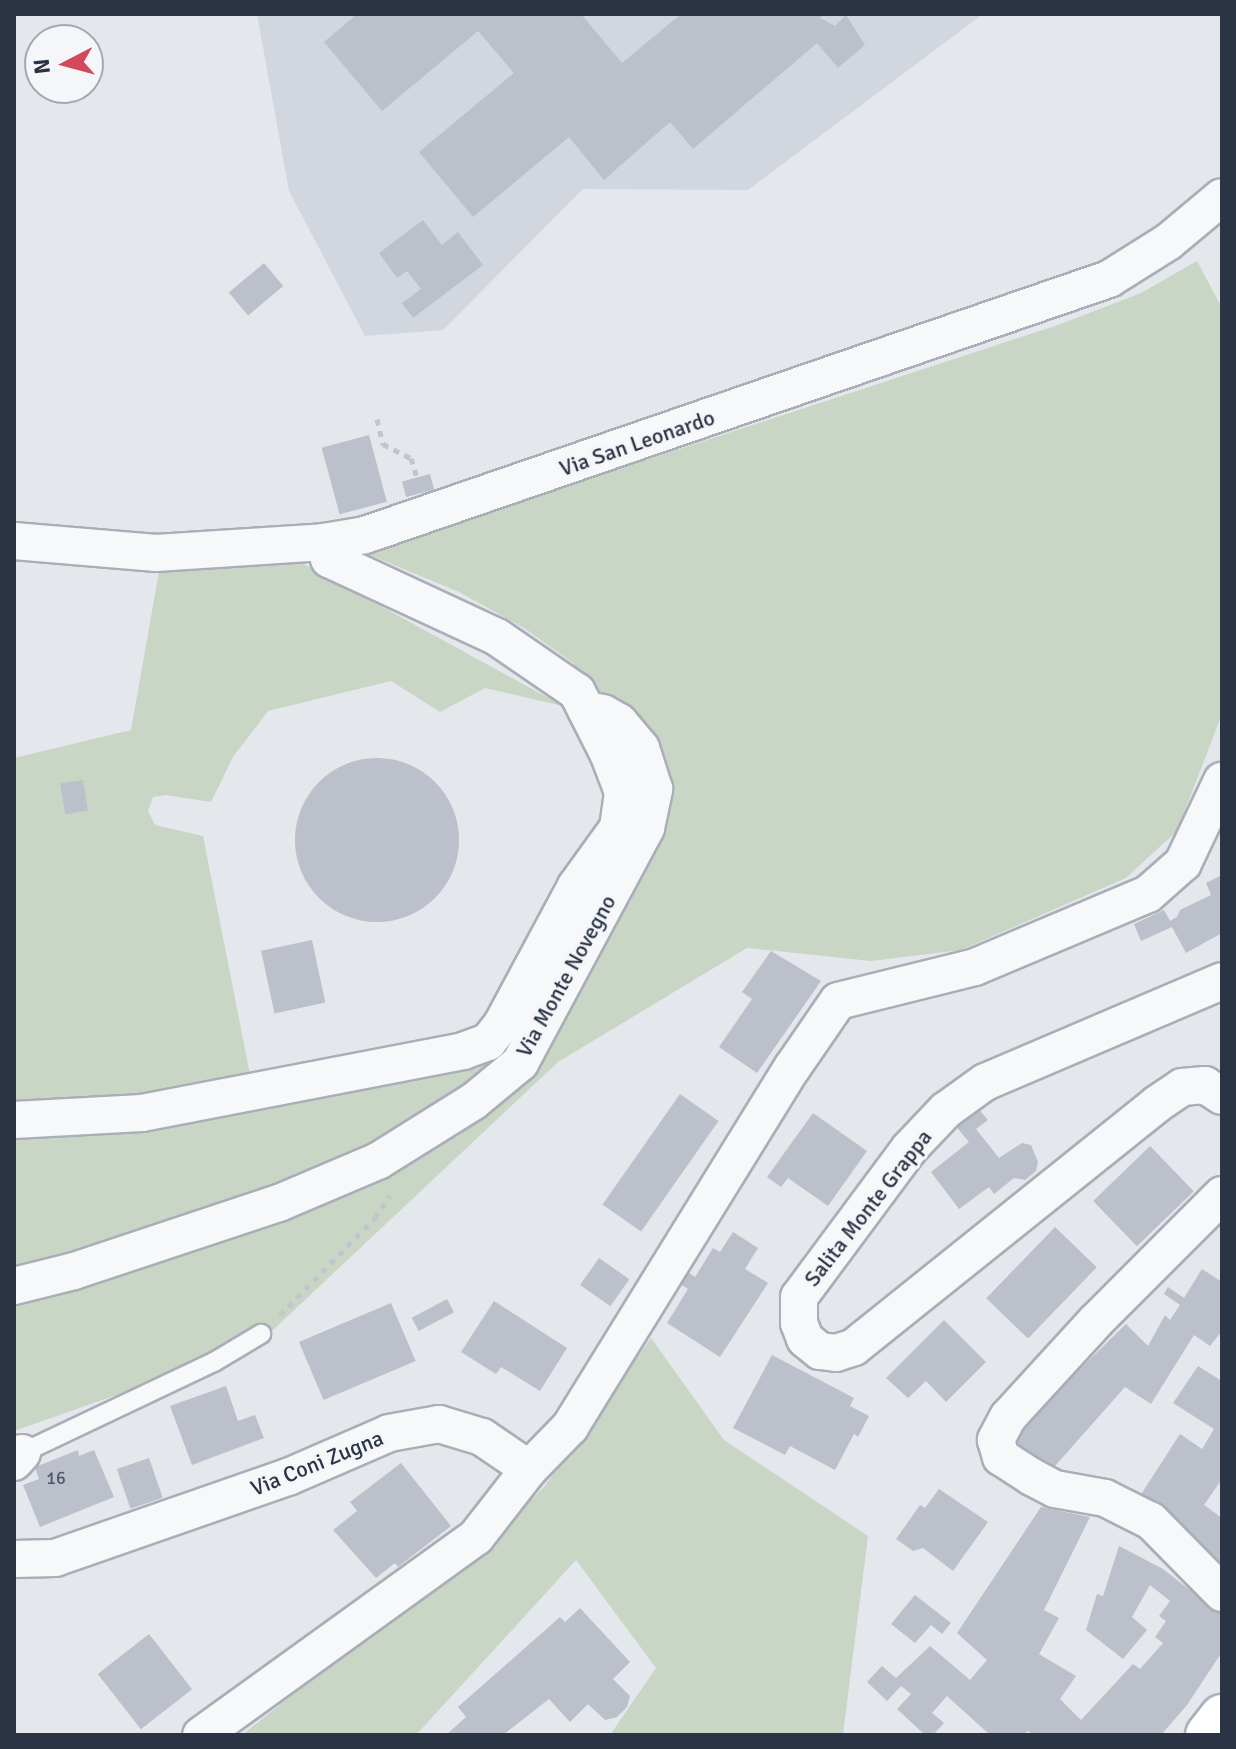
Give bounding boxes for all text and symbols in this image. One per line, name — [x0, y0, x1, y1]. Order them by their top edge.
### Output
north arrow — [24, 24, 104, 104]
text: N — [27, 57, 56, 75]
street label: Via San Leonardo — [556, 404, 718, 482]
street label: Via Monte Novegno — [511, 890, 621, 1062]
street label: Salita Monte Grappa — [799, 1124, 937, 1292]
street label: Via Coni Zugna — [247, 1424, 387, 1502]
house number: 16 — [46, 1467, 66, 1489]

